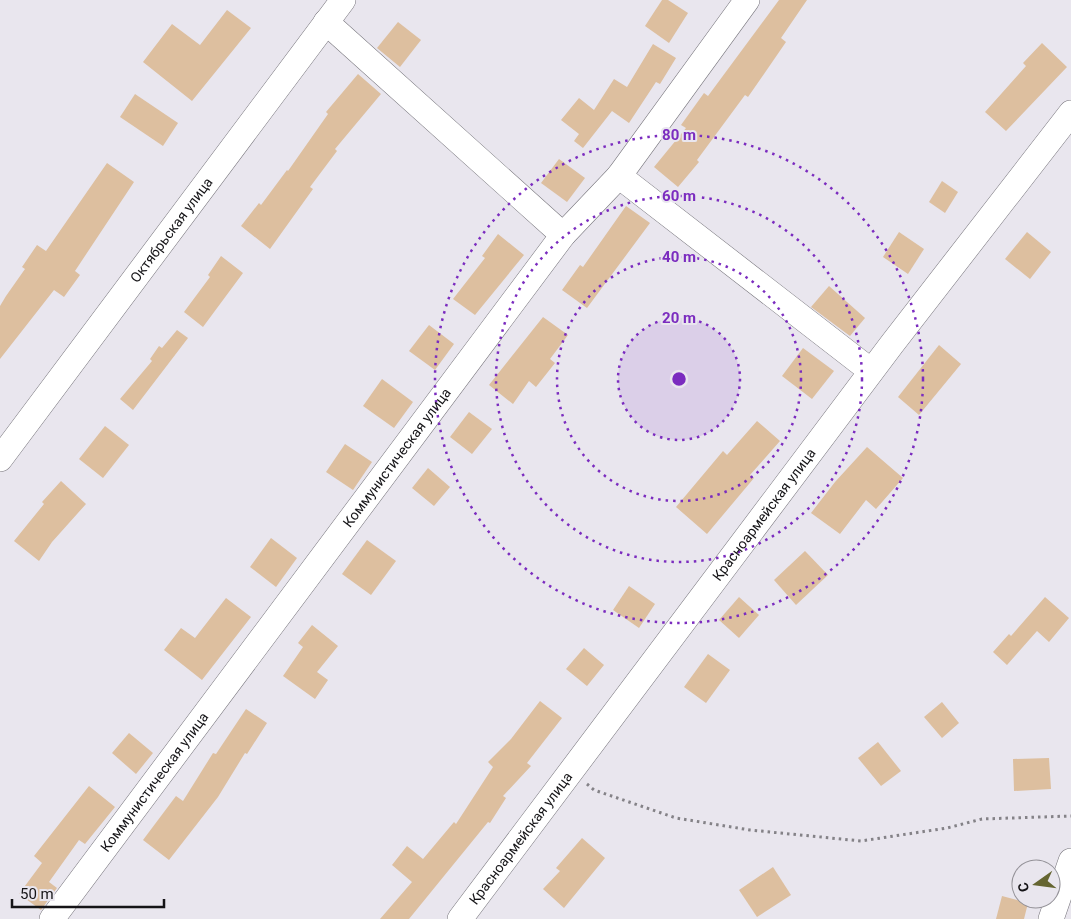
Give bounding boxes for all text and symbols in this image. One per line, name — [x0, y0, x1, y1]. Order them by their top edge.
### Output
text: 80 m — [662, 126, 696, 144]
street label: Октябрьская улица — [127, 174, 216, 286]
text: 60 m — [662, 187, 696, 205]
text: 40 m — [662, 248, 696, 266]
text: 20 m — [662, 309, 696, 327]
centre of rings — [670, 370, 688, 388]
street label: Коммунистическая улица — [340, 385, 454, 530]
street label: Красноармейская улица — [709, 445, 819, 584]
street label: Коммунистическая улица — [97, 709, 212, 855]
street label: Красноармейская улица — [466, 769, 576, 908]
north arrow — [1011, 859, 1061, 909]
scale bar — [12, 876, 165, 908]
text: С — [1015, 881, 1032, 894]
text: 50 m — [20, 885, 54, 903]

